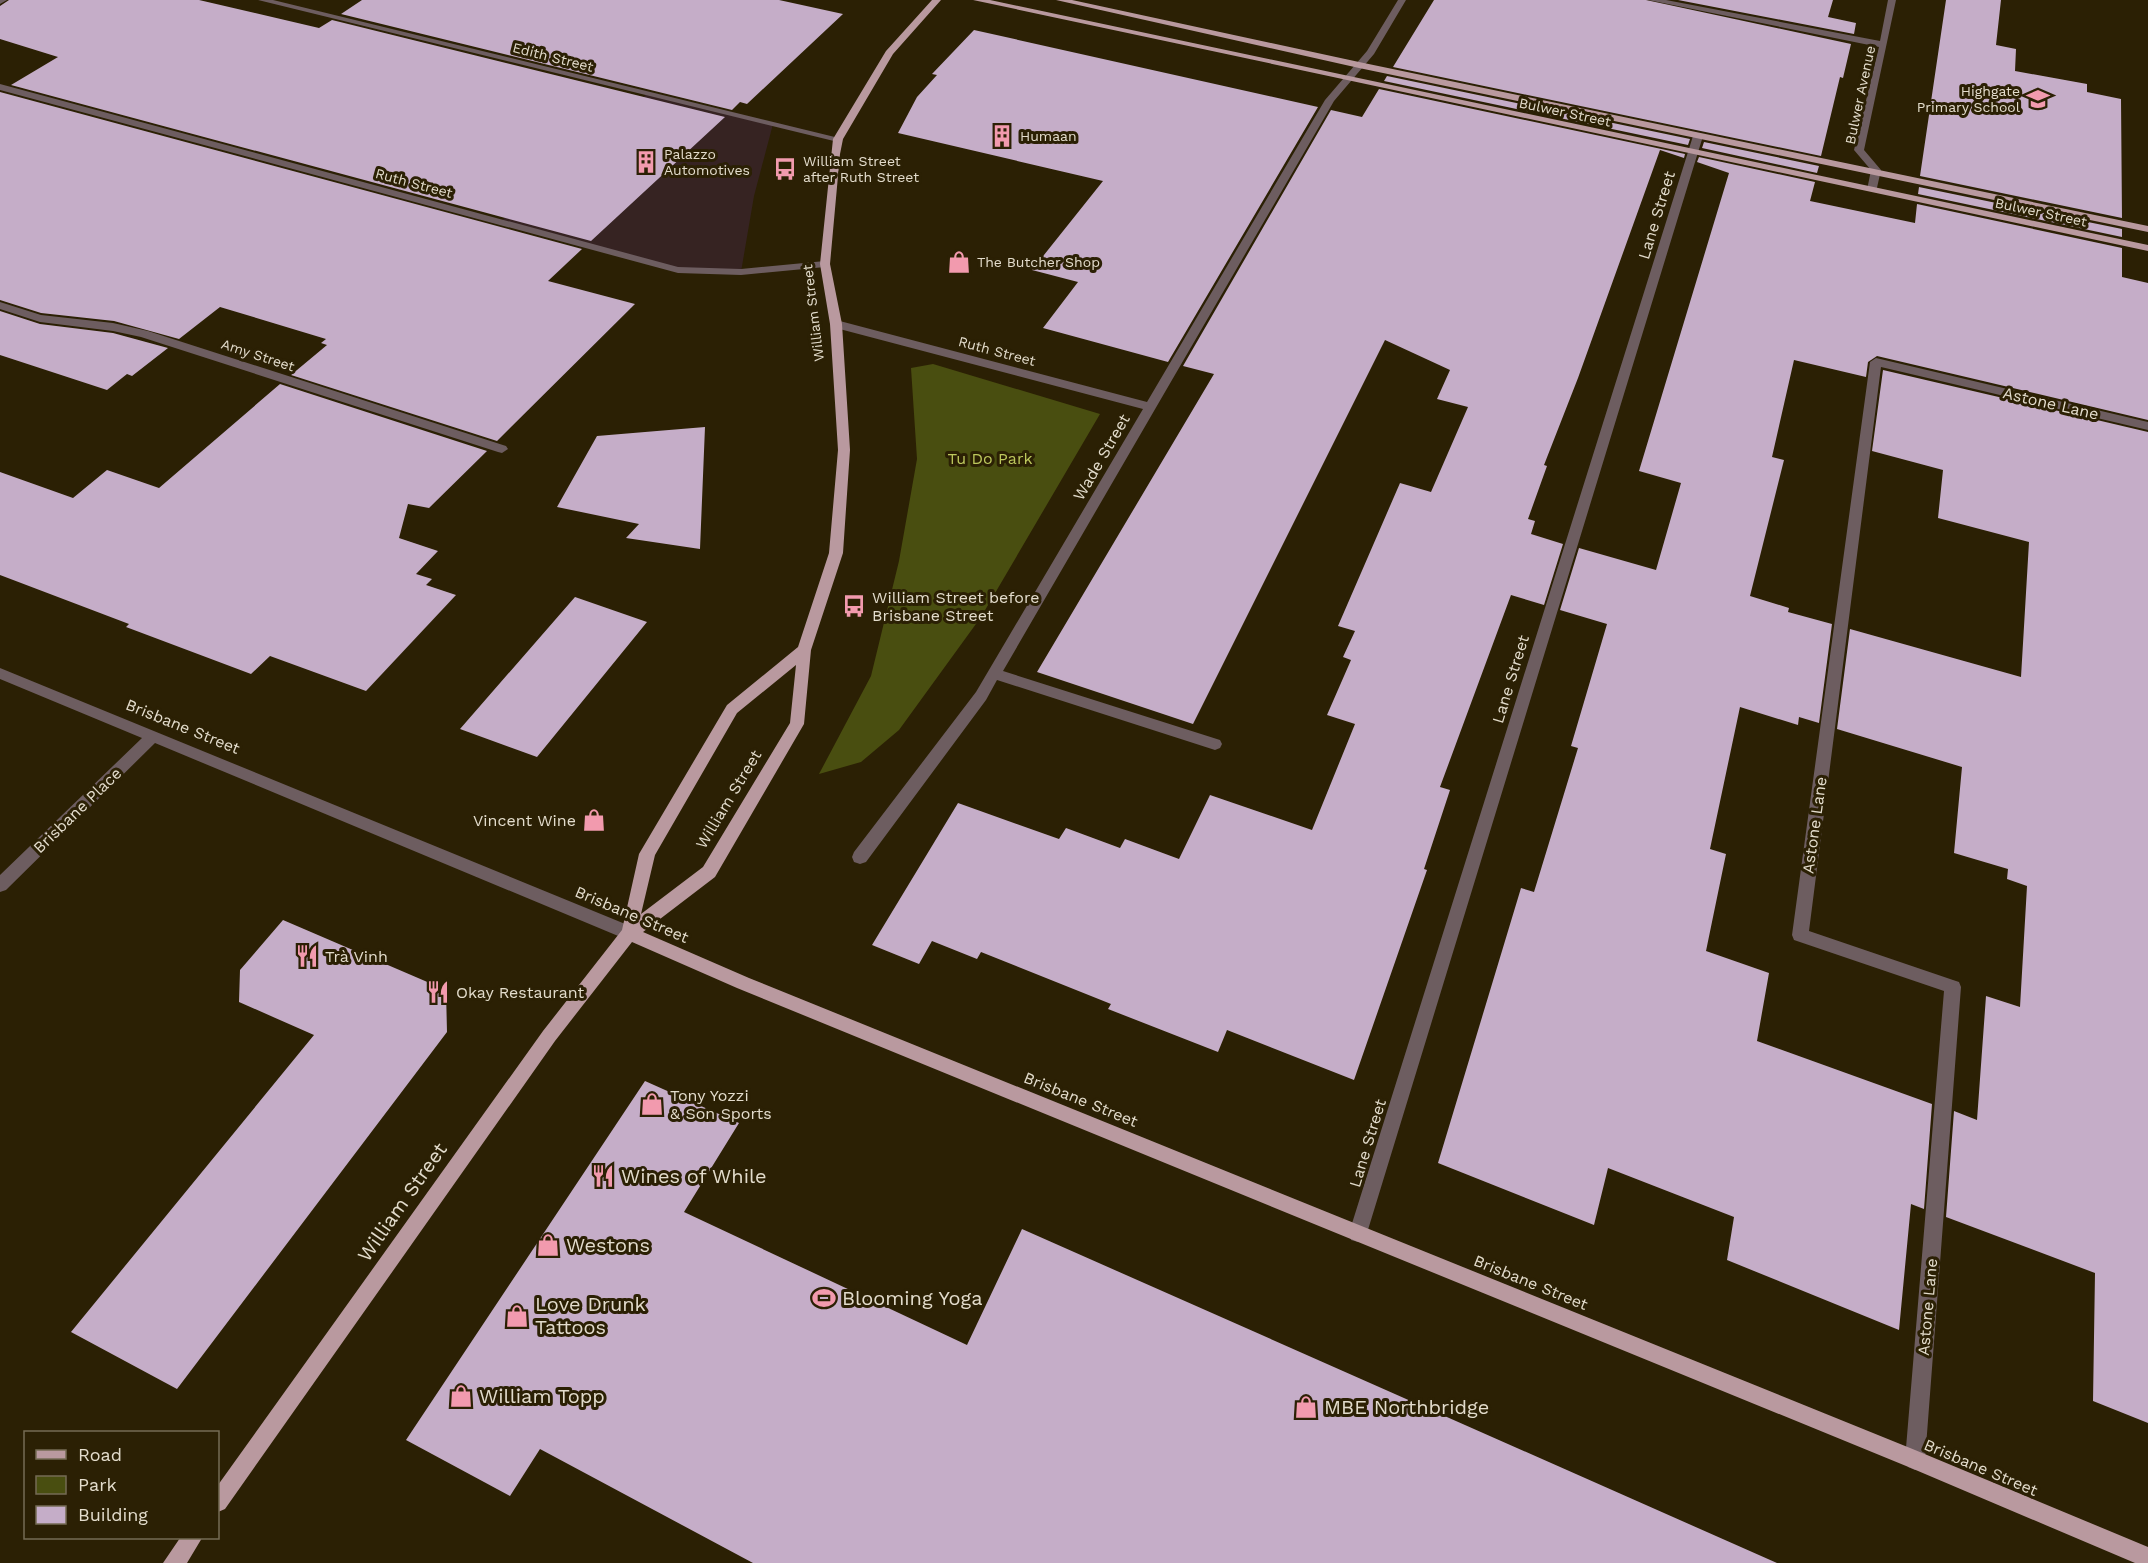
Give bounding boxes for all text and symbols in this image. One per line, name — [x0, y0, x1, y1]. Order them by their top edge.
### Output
street label: Edith Street — [511, 39, 595, 75]
street label: Bulwer Avenue — [1842, 44, 1878, 146]
place label: Highgate Primary School — [1917, 83, 2021, 115]
school or university icon: Highgate Primary School — [2025, 86, 2051, 112]
street label: Bulwer Street — [1518, 94, 1613, 130]
building icon: Humaan — [989, 123, 1015, 149]
place label: Humaan — [1020, 128, 1077, 144]
place label: Palazzo Automotives — [664, 146, 750, 178]
building icon: Palazzo Automotives — [633, 149, 659, 175]
place label: William Street after Ruth Street — [803, 153, 919, 185]
bus stop icon: William Street after Ruth Street — [772, 156, 798, 182]
street label: Ruth Street — [374, 165, 454, 201]
street label: Lane Street — [1634, 168, 1679, 262]
street label: Bulwer Street — [1994, 194, 2089, 230]
shop icon: The Butcher Shop — [946, 249, 972, 275]
place label: The Butcher Shop — [977, 254, 1100, 270]
street label: William Street — [799, 263, 827, 362]
street label: Ruth Street — [957, 333, 1037, 369]
street label: Amy Street — [219, 336, 297, 374]
street label: Astone Lane — [2001, 383, 2101, 424]
street label: Wade Street — [1069, 410, 1134, 504]
park label: Tu Do Park — [948, 449, 1032, 468]
place label: William Street before Brisbane Street — [872, 588, 1039, 625]
bus stop icon: William Street before Brisbane Street — [841, 593, 867, 619]
street label: Lane Street — [1488, 632, 1533, 726]
street label: Brisbane Street — [123, 695, 243, 758]
street label: William Street — [692, 746, 765, 852]
street label: Brisbane Place — [29, 763, 125, 857]
street label: Astone Lane — [1798, 775, 1831, 875]
shop icon: Vincent Wine — [581, 807, 607, 833]
place label: Vincent Wine — [473, 811, 576, 830]
street label: Brisbane Street — [572, 882, 692, 947]
restaurant icon: Trà Vinh — [294, 943, 320, 969]
place label: Trà Vinh — [325, 947, 388, 966]
restaurant icon: Okay Restaurant — [425, 979, 451, 1005]
place label: Okay Restaurant — [456, 983, 585, 1002]
street label: Brisbane Street — [1021, 1068, 1141, 1131]
place label: Tony Yozzi & Son Sports — [670, 1086, 772, 1123]
shop icon: Tony Yozzi & Son Sports — [639, 1091, 665, 1117]
street label: Lane Street — [1345, 1096, 1390, 1190]
street label: William Street — [352, 1137, 452, 1266]
restaurant icon: Wines of While — [590, 1163, 616, 1189]
place label: Wines of While — [621, 1164, 767, 1188]
shop icon: Westons — [535, 1232, 561, 1258]
place label: Westons — [566, 1233, 650, 1257]
street label: Brisbane Street — [1471, 1251, 1591, 1314]
street label: Astone Lane — [1914, 1258, 1941, 1356]
sports icon: Blooming Yoga — [811, 1285, 837, 1311]
place label: Blooming Yoga — [842, 1286, 983, 1310]
place label: Love Drunk Tattoos — [535, 1292, 646, 1339]
shop icon: Love Drunk Tattoos — [504, 1303, 530, 1329]
shop icon: William Topp — [448, 1383, 474, 1409]
place label: William Topp — [479, 1384, 605, 1408]
shop icon: MBE Northbridge — [1293, 1394, 1319, 1420]
place label: MBE Northbridge — [1324, 1395, 1489, 1419]
legend — [24, 1431, 219, 1539]
street label: Brisbane Street — [1921, 1435, 2041, 1500]
text: Road — [78, 1444, 122, 1465]
text: Park — [78, 1474, 117, 1495]
text: Building — [78, 1504, 148, 1525]

